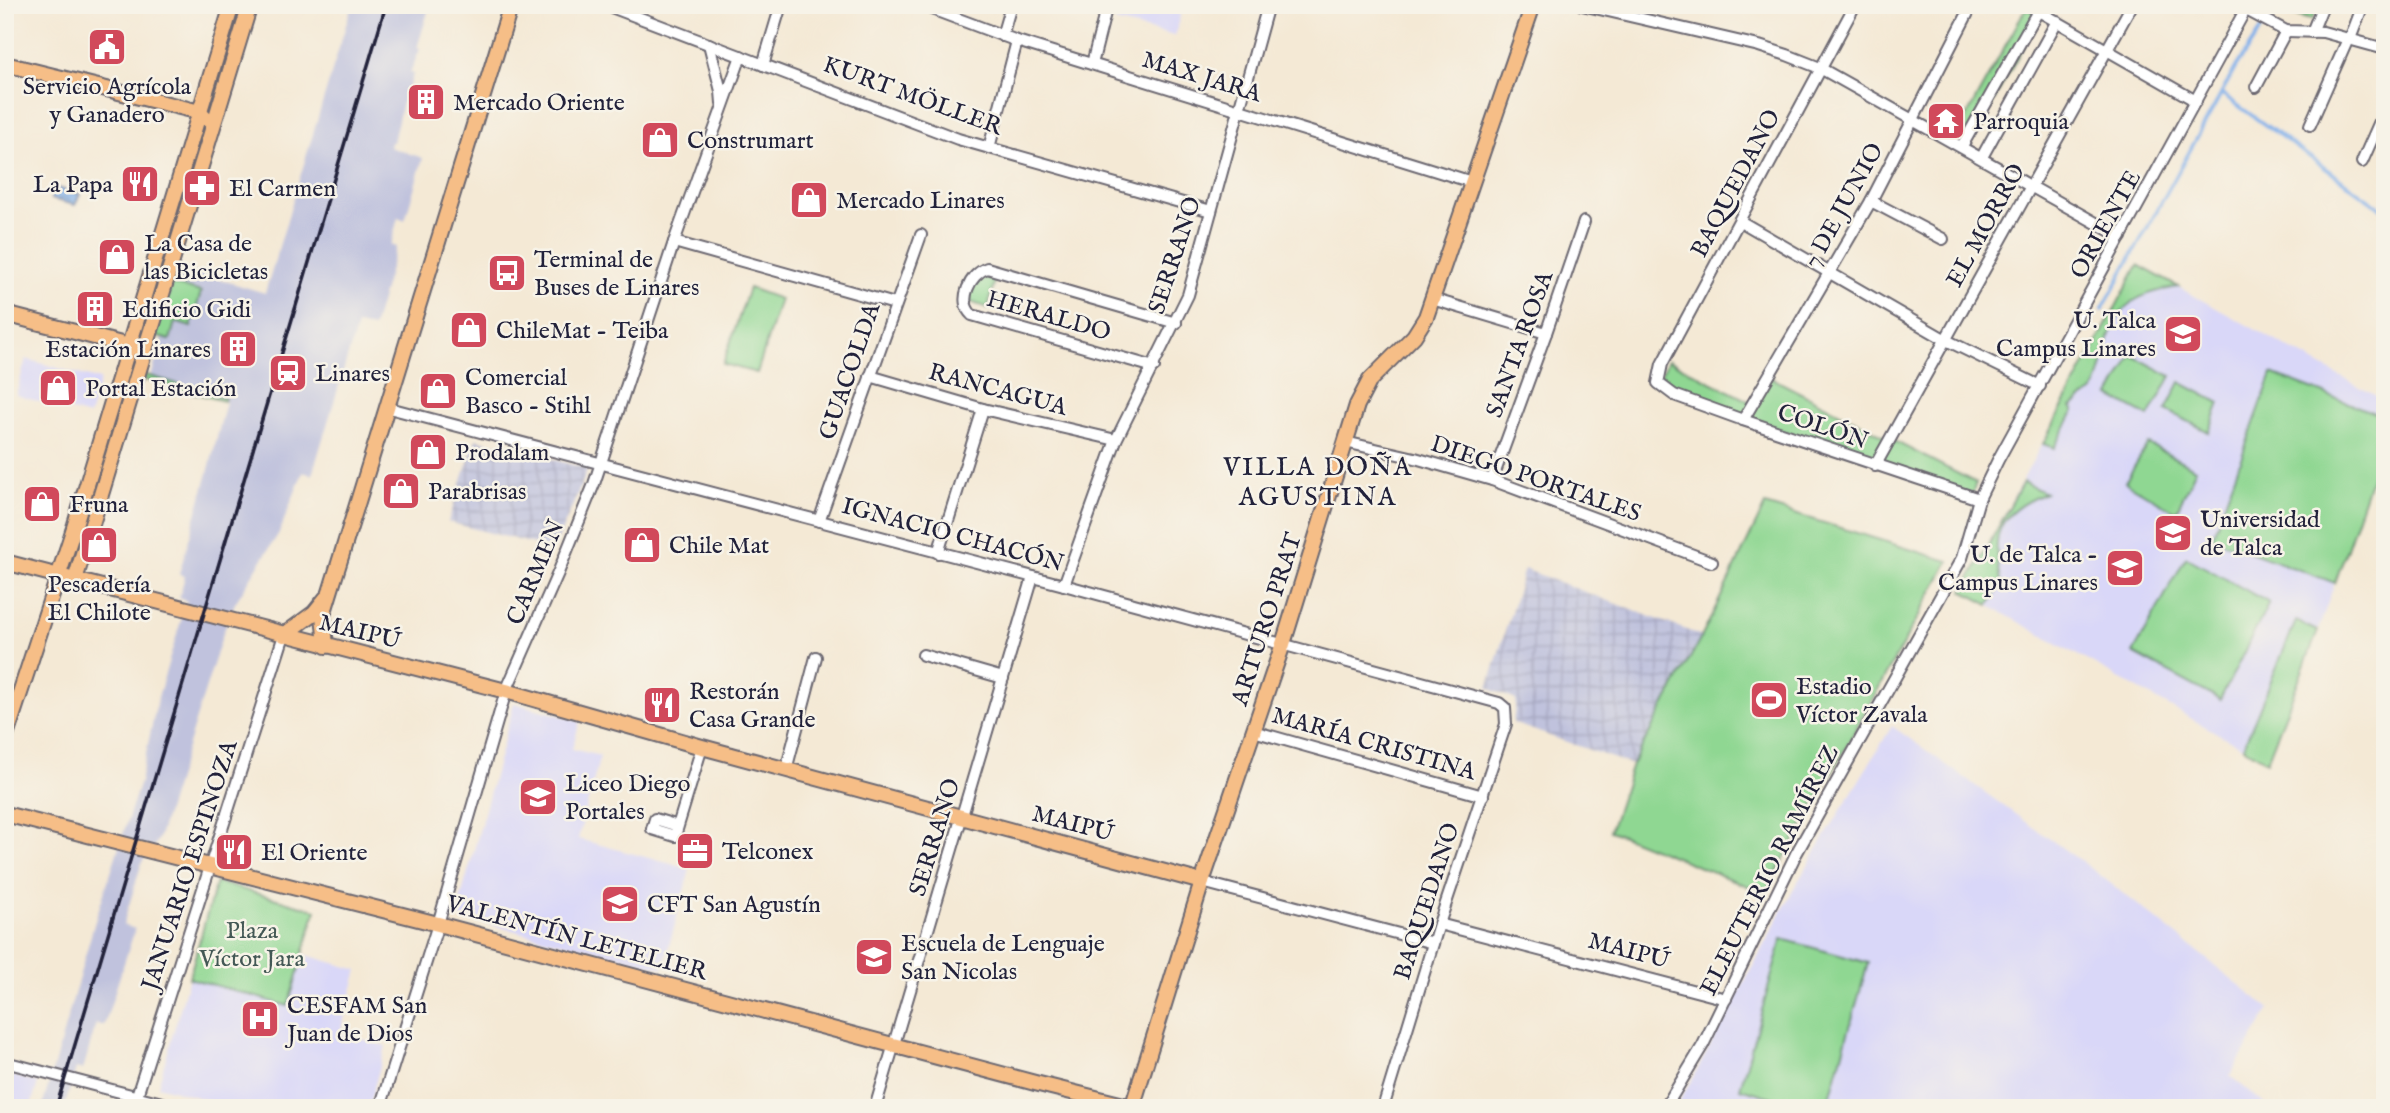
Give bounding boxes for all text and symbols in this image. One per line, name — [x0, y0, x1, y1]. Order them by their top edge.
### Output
public building icon: Servicio Agrícola y Ganadero — [86, 26, 128, 68]
street label: MAX JARA — [1138, 45, 1266, 111]
street label: KURT MÖLLER — [819, 50, 1007, 144]
place label: Servicio Agrícola y Ganadero — [23, 72, 192, 131]
building icon: Mercado Oriente — [405, 81, 447, 123]
place label: Mercado Oriente — [453, 88, 625, 119]
temple icon: Parroquia — [1925, 100, 1967, 142]
street label: BAQUEDANO — [1684, 104, 1788, 263]
place label: Parroquia — [1973, 107, 2069, 138]
shop icon: Construmart — [639, 119, 681, 161]
place label: Construmart — [687, 126, 814, 157]
street label: 7 DE JUNIO — [1797, 138, 1891, 274]
street label: EL MORRO — [1940, 158, 2033, 293]
restaurant icon: La Papa — [119, 163, 161, 205]
street label: ORIENTE — [2064, 165, 2149, 285]
pharmacy icon: El Carmen — [181, 167, 223, 209]
place label: La Papa — [33, 170, 114, 201]
place label: El Carmen — [229, 174, 336, 205]
shop icon: Mercado Linares — [788, 179, 830, 221]
place label: Mercado Linares — [836, 186, 1005, 217]
street label: SERRANO — [1142, 193, 1209, 318]
place label: La Casa de las Bicicletas — [144, 229, 268, 288]
shop icon: La Casa de las Bicicletas — [96, 236, 138, 278]
place label: Terminal de Buses de Linares — [534, 245, 699, 304]
bus stop icon: Terminal de Buses de Linares — [486, 252, 528, 294]
street label: SANTA ROSA — [1480, 266, 1562, 422]
street label: HERALDO — [983, 284, 1114, 349]
building icon: Edificio Gidi — [74, 288, 116, 330]
place label: Edificio Gidi — [122, 295, 251, 326]
street label: GUACOLDA — [812, 298, 889, 444]
place label: U. Talca Campus Linares — [1996, 306, 2157, 365]
shop icon: ChileMat - Teiba — [448, 309, 490, 351]
school or university icon: U. Talca Campus Linares — [2162, 313, 2204, 355]
place label: ChileMat - Teiba — [496, 316, 669, 347]
building icon: Estación Linares — [217, 328, 259, 370]
place label: Estación Linares — [45, 335, 211, 366]
station icon: Linares — [267, 352, 309, 394]
street label: RANCAGUA — [925, 357, 1071, 424]
place label: Linares — [315, 359, 390, 390]
place label: Comercial Basco - Stihl — [465, 363, 591, 422]
shop icon: Portal Estación — [37, 367, 79, 409]
shop icon: Comercial Basco - Stihl — [417, 370, 459, 412]
place label: Portal Estación — [85, 374, 237, 405]
street label: COLÓN — [1773, 397, 1872, 457]
street label: DIEGO PORTALES — [1426, 429, 1645, 530]
shop icon: Prodalam — [407, 431, 449, 473]
place label: Prodalam — [455, 438, 549, 469]
district label: VILLA DOÑA AGUSTINA — [1222, 451, 1413, 514]
shop icon: Parabrisas — [380, 470, 422, 512]
place label: Parabrisas — [428, 477, 527, 508]
shop icon: Fruna — [21, 483, 63, 525]
place label: Fruna — [69, 490, 129, 521]
street label: IGNACIO CHACÓN — [838, 491, 1067, 580]
place label: Universidad de Talca — [2200, 505, 2320, 564]
school or university icon: Universidad de Talca — [2152, 512, 2194, 554]
street label: CARMEN — [500, 515, 572, 630]
shop icon: Pescadería El Chilote — [78, 524, 120, 566]
shop icon: Chile Mat — [621, 524, 663, 566]
street label: ARTURO PRAT — [1225, 529, 1310, 711]
place label: Chile Mat — [669, 531, 769, 562]
place label: U. de Talca - Campus Linares — [1938, 540, 2098, 599]
school or university icon: U. de Talca - Campus Linares — [2104, 547, 2146, 589]
place label: Pescadería El Chilote — [47, 570, 151, 629]
street label: MAIPÚ — [315, 607, 404, 658]
place label: Estadio Víctor Zavala — [1795, 672, 1928, 731]
place label: Restorán Casa Grande — [689, 677, 815, 736]
sports icon: Estadio Víctor Zavala — [1748, 679, 1790, 721]
restaurant icon: Restorán Casa Grande — [641, 684, 683, 726]
street label: MARÍA CRISTINA — [1268, 700, 1480, 789]
street label: JANUARIO ESPINOZA — [134, 736, 246, 997]
street label: ELEUTERIO RAMÍREZ — [1694, 740, 1847, 1001]
place label: Liceo Diego Portales — [565, 769, 690, 828]
street label: SERRANO — [903, 775, 968, 900]
school or university icon: Liceo Diego Portales — [517, 776, 559, 818]
street label: MAIPÚ — [1028, 799, 1118, 850]
street label: BAQUEDANO — [1387, 819, 1467, 984]
office icon: Telconex — [674, 830, 716, 872]
restaurant icon: El Oriente — [213, 831, 255, 873]
place label: Telconex — [722, 837, 814, 868]
place label: El Oriente — [261, 838, 367, 869]
school or university icon: CFT San Agustín — [599, 883, 641, 925]
street label: VALENTÍN LETELIER — [442, 888, 711, 988]
place label: CFT San Agustín — [647, 890, 821, 921]
park label: Plaza Víctor Jara — [198, 916, 305, 975]
street label: MAIPÚ — [1584, 926, 1674, 977]
place label: Escuela de Lenguaje San Nicolas — [901, 929, 1105, 988]
school or university icon: Escuela de Lenguaje San Nicolas — [853, 936, 895, 978]
place label: CESFAM San Juan de Dios — [284, 991, 427, 1050]
hospital icon: CESFAM San Juan de Dios — [239, 998, 281, 1040]

